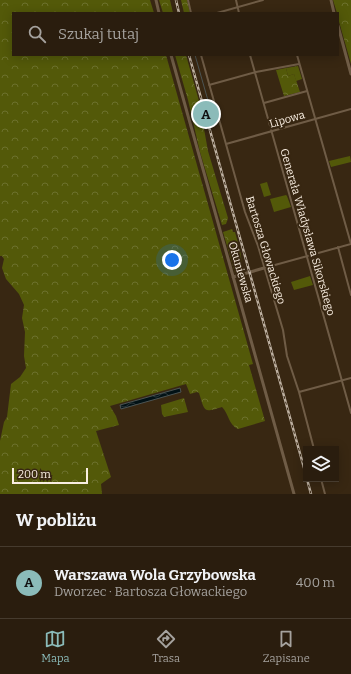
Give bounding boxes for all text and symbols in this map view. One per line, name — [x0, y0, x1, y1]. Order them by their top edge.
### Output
search box — [12, 12, 339, 56]
icon: search — [26, 23, 48, 45]
text: Szukaj tutaj — [58, 25, 139, 43]
pin: A — [193, 99, 219, 129]
street label: Lipowa — [268, 108, 306, 131]
street label: Generała Władysława Sikorskiego — [277, 147, 338, 317]
street label: Bartosza Głowackiego — [243, 195, 288, 306]
street label: Okuniewska — [226, 240, 255, 304]
your location — [162, 250, 182, 270]
map controls — [303, 446, 339, 482]
button: layers — [303, 446, 339, 482]
scale bar — [12, 466, 88, 485]
text: 200 m — [18, 468, 51, 481]
text: W pobliżu — [16, 510, 97, 531]
text: Warszawa Wola Grzybowska — [54, 566, 256, 584]
text: A — [24, 575, 34, 590]
text: 400 m — [296, 575, 335, 590]
text: Dworzec · Bartosza Głowackiego — [54, 584, 247, 599]
tab: Mapa — [41, 628, 70, 665]
tab: Trasa — [152, 628, 180, 665]
tab: Zapisane — [263, 628, 310, 665]

